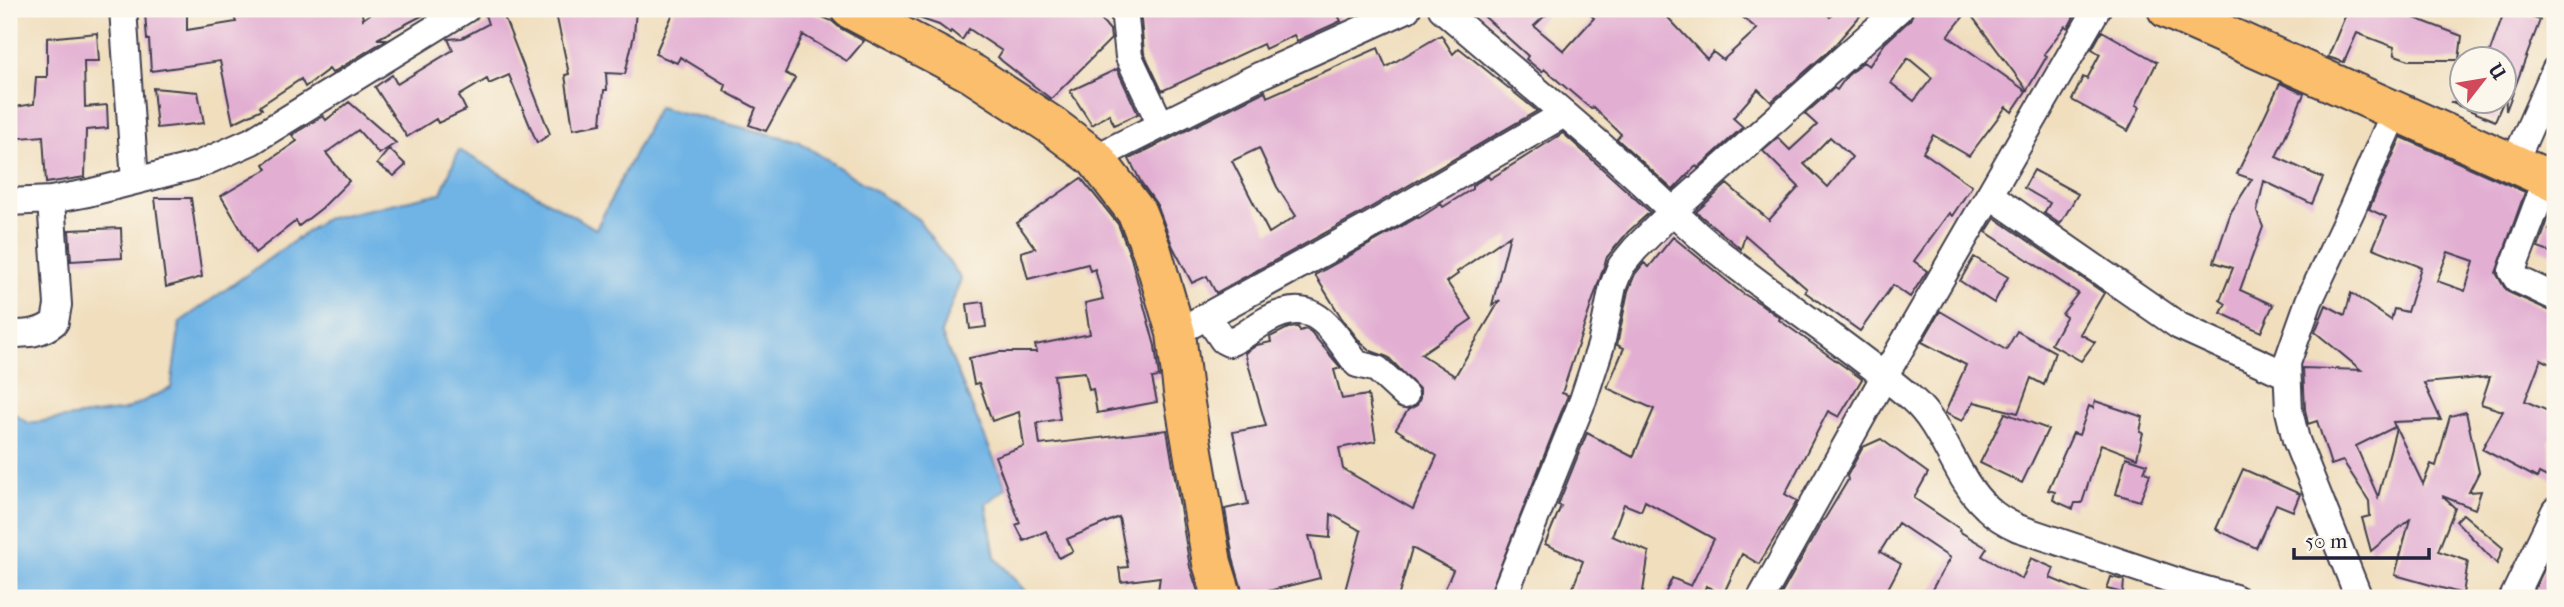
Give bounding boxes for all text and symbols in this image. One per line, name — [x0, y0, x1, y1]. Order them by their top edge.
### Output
north arrow — [2448, 46, 2518, 116]
text: U — [2483, 59, 2510, 84]
scale bar — [2294, 516, 2429, 560]
text: 50 m — [2305, 529, 2348, 553]

